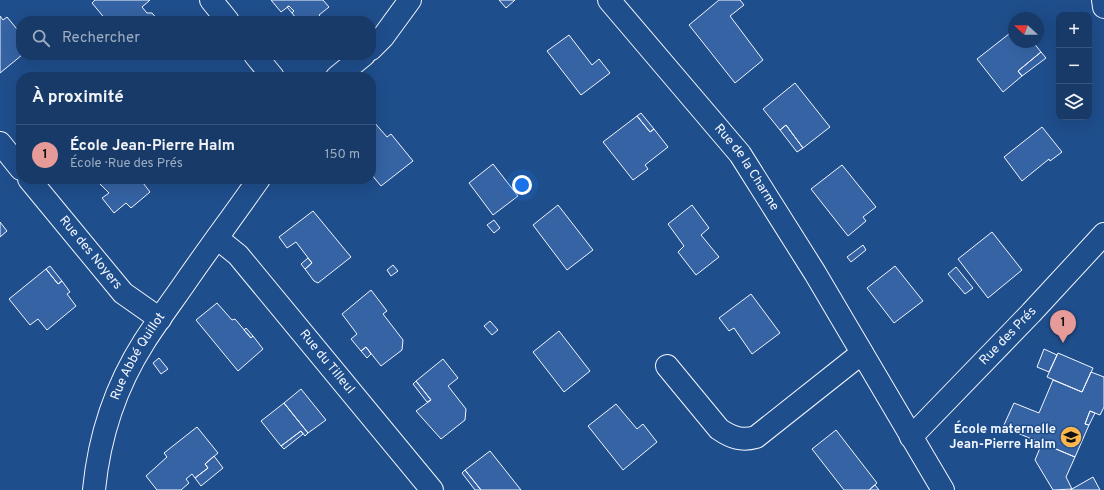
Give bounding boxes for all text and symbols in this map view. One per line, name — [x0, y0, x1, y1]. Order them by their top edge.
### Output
north arrow — [1008, 12, 1044, 48]
map controls — [1056, 12, 1092, 120]
button: + — [1056, 12, 1092, 48]
search box — [16, 16, 376, 60]
icon: search — [30, 27, 52, 49]
text: Rechercher — [62, 29, 140, 48]
button: − — [1056, 48, 1092, 84]
button: layers — [1056, 84, 1092, 120]
text: À proximité — [32, 87, 124, 109]
street label: Rue de la Charme — [710, 121, 782, 214]
text: École Jean-Pierre Halm — [70, 137, 235, 156]
text: 1 — [42, 147, 48, 163]
text: 150 m — [325, 147, 360, 163]
text: École · Rue des Prés — [70, 156, 183, 172]
your location — [512, 175, 532, 195]
street label: Rue des Noyers — [55, 213, 125, 293]
street label: Rue des Prés — [976, 304, 1040, 369]
street label: Rue Abbé Quillot — [108, 310, 169, 403]
pin: 1 — [1050, 310, 1076, 343]
street label: Rue du Tilleul — [295, 327, 358, 398]
place label: École maternelle Jean-Pierre Halm — [949, 420, 1056, 453]
school or university icon: École maternelle Jean-Pierre Halm — [1058, 424, 1084, 450]

